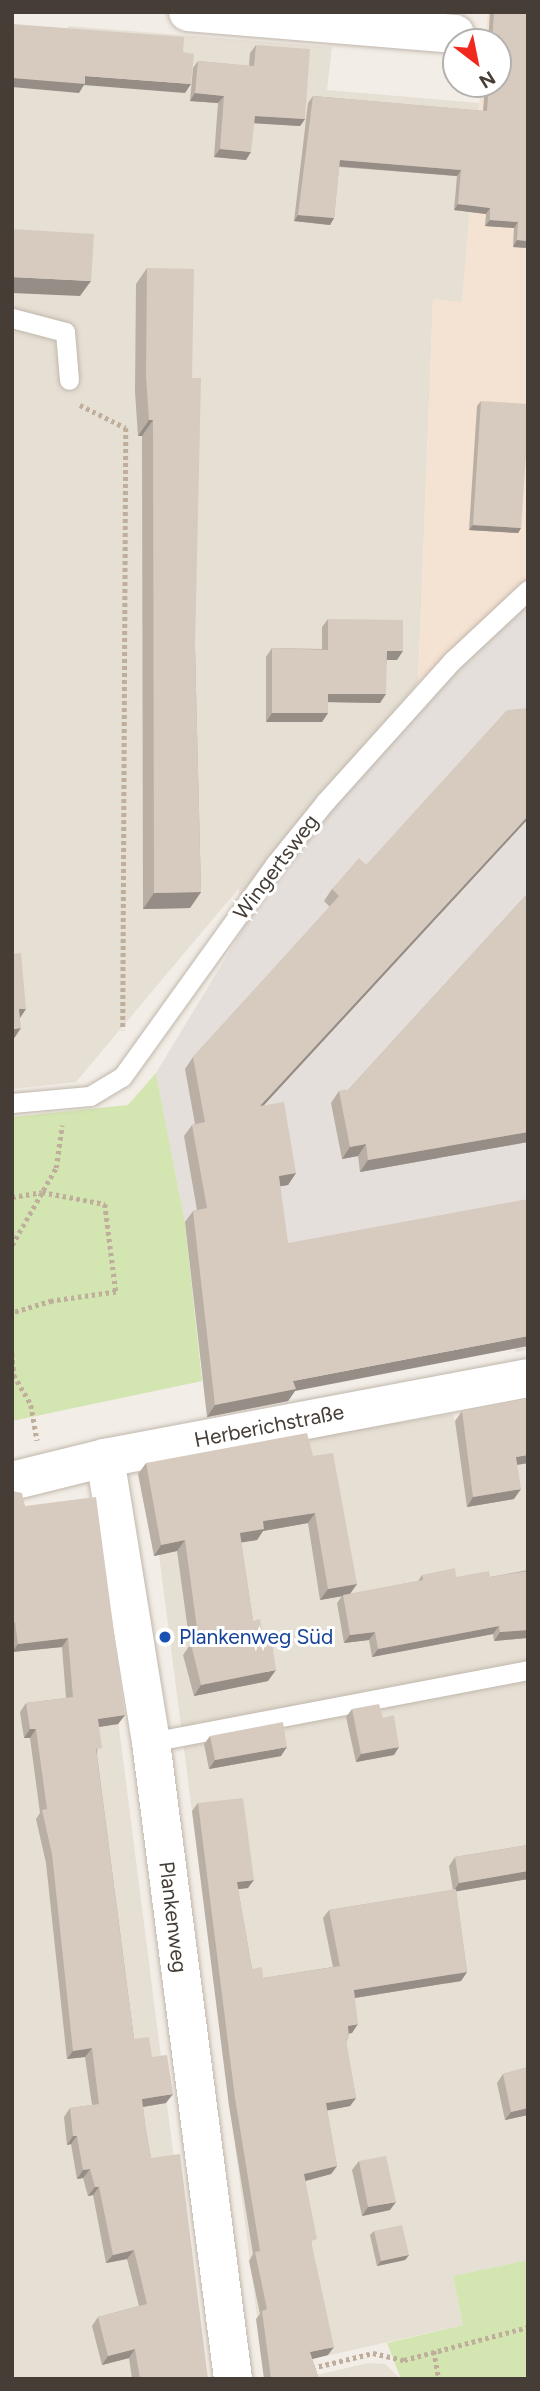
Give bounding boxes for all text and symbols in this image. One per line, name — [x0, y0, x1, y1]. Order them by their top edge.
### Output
north arrow — [442, 28, 512, 98]
text: N — [475, 66, 500, 93]
street label: Wingertsweg — [228, 809, 324, 925]
street label: Herberichstraße — [192, 1399, 346, 1453]
place label: Plankenweg Süd — [179, 1624, 333, 1650]
marker: Plankenweg Süd — [157, 1629, 173, 1645]
street label: Plankenweg — [154, 1860, 192, 1974]

